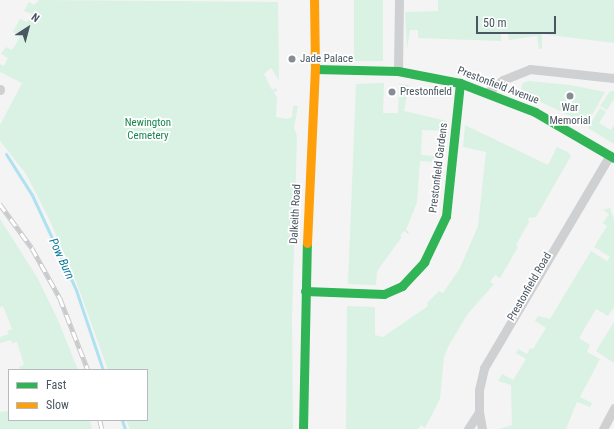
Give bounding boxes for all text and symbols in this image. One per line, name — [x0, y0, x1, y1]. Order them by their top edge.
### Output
north arrow — [8, 8, 48, 48]
scale bar — [478, 8, 558, 34]
text: N — [29, 11, 42, 25]
text: 50 m — [483, 16, 507, 30]
place label: Jade Palace — [300, 52, 353, 66]
marker: Jade Palace — [287, 54, 297, 64]
street label: Prestonfield Avenue — [455, 64, 541, 108]
place label: Prestonfield — [400, 85, 452, 99]
marker: Prestonfield — [387, 87, 397, 97]
marker: War Memorial — [565, 91, 575, 101]
place label: War Memorial — [550, 102, 590, 128]
park label: Newington Cemetery — [125, 117, 171, 143]
street label: Prestonfield Gardens — [427, 122, 451, 214]
street label: Dalkeith Road — [288, 184, 304, 244]
water label: Pow Burn — [45, 236, 77, 282]
street label: Prestonfield Road — [505, 251, 555, 323]
legend — [8, 369, 148, 421]
text: Fast — [46, 378, 66, 392]
text: Slow — [46, 398, 69, 412]

